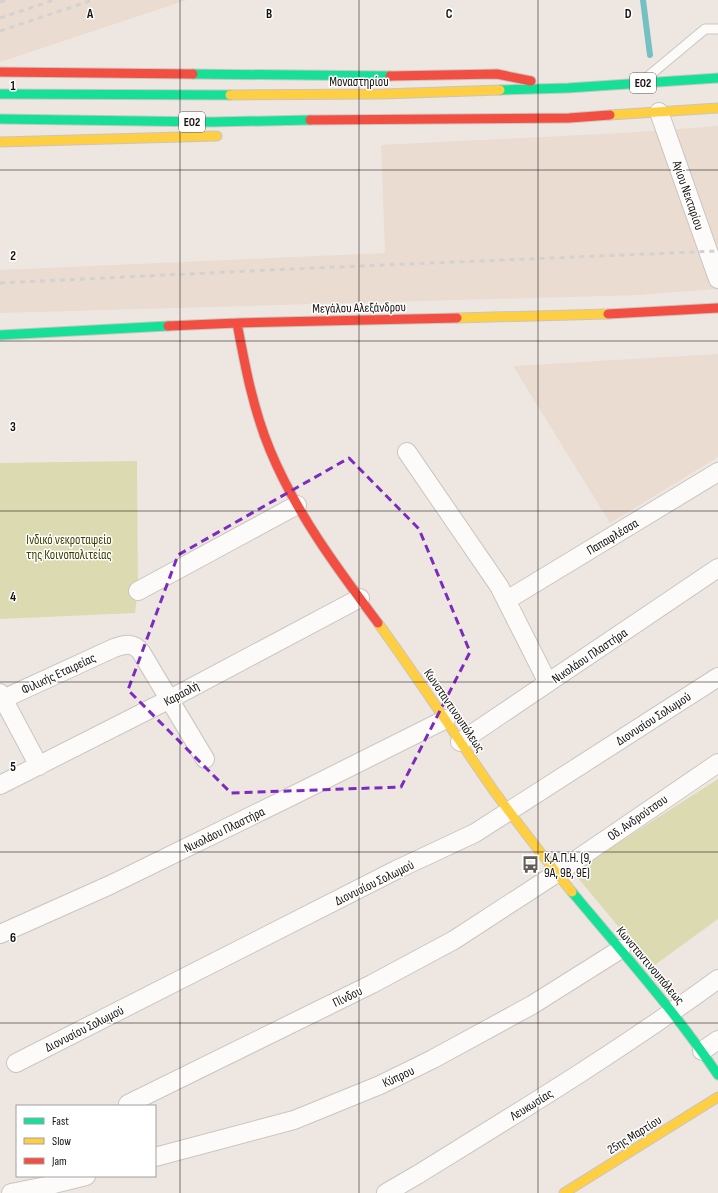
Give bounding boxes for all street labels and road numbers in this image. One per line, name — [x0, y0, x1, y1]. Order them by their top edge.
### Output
road number: ΕΟ2 — [630, 73, 656, 93]
street label: Μοναστηρίου — [329, 74, 389, 90]
road number: ΕΟ2 — [179, 112, 205, 132]
street label: Αγίου Νεκταρίου — [668, 158, 707, 232]
street label: Μεγάλου Αλεξάνδρου — [312, 299, 406, 317]
street label: Παπαφλέσσα — [584, 515, 642, 559]
street label: Νικολάου Πλαστήρα — [549, 624, 631, 687]
street label: Φιλικής Εταιρείας — [19, 650, 98, 698]
street label: Κωνσταντινουπόλεως — [420, 666, 488, 755]
street label: Καραολή — [161, 678, 202, 710]
street label: Διονυσίου Σολωμού — [613, 689, 694, 749]
street label: Οδ. Ανδρούτσου — [604, 791, 671, 844]
street label: Νικολάου Πλαστήρα — [182, 803, 268, 856]
street label: Διονυσίου Σολωμού — [332, 857, 417, 909]
street label: Κωνσταντινουπόλεως — [613, 923, 688, 1008]
street label: Πίνδου — [330, 983, 365, 1011]
street label: Διονυσίου Σολωμού — [42, 1002, 127, 1056]
street label: Κύπρου — [380, 1063, 417, 1091]
street label: Λευκωσίας — [506, 1085, 556, 1125]
street label: 25ης Μαρτίου — [604, 1112, 665, 1158]

